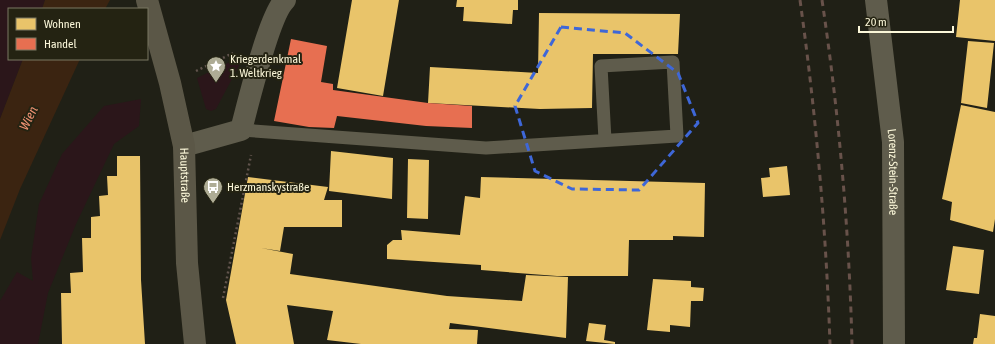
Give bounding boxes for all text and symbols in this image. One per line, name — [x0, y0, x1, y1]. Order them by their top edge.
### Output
legend — [8, 8, 148, 60]
scale bar — [859, 8, 953, 34]
text: 20 m — [865, 15, 887, 29]
text: Wohnen — [44, 17, 81, 31]
text: Handel — [44, 37, 78, 51]
place label: Kriegerdenkmal 1. Weltkrieg — [230, 52, 302, 80]
place icon: Kriegerdenkmal 1. Weltkrieg — [205, 55, 227, 83]
water label: Wien — [16, 103, 41, 133]
street label: Lorenz-Stein-Straße — [884, 128, 900, 215]
street label: Hauptstraße — [177, 148, 192, 203]
bus stop icon: Herzmanskystraße — [202, 176, 224, 204]
place label: Herzmanskystraße — [227, 180, 309, 194]

